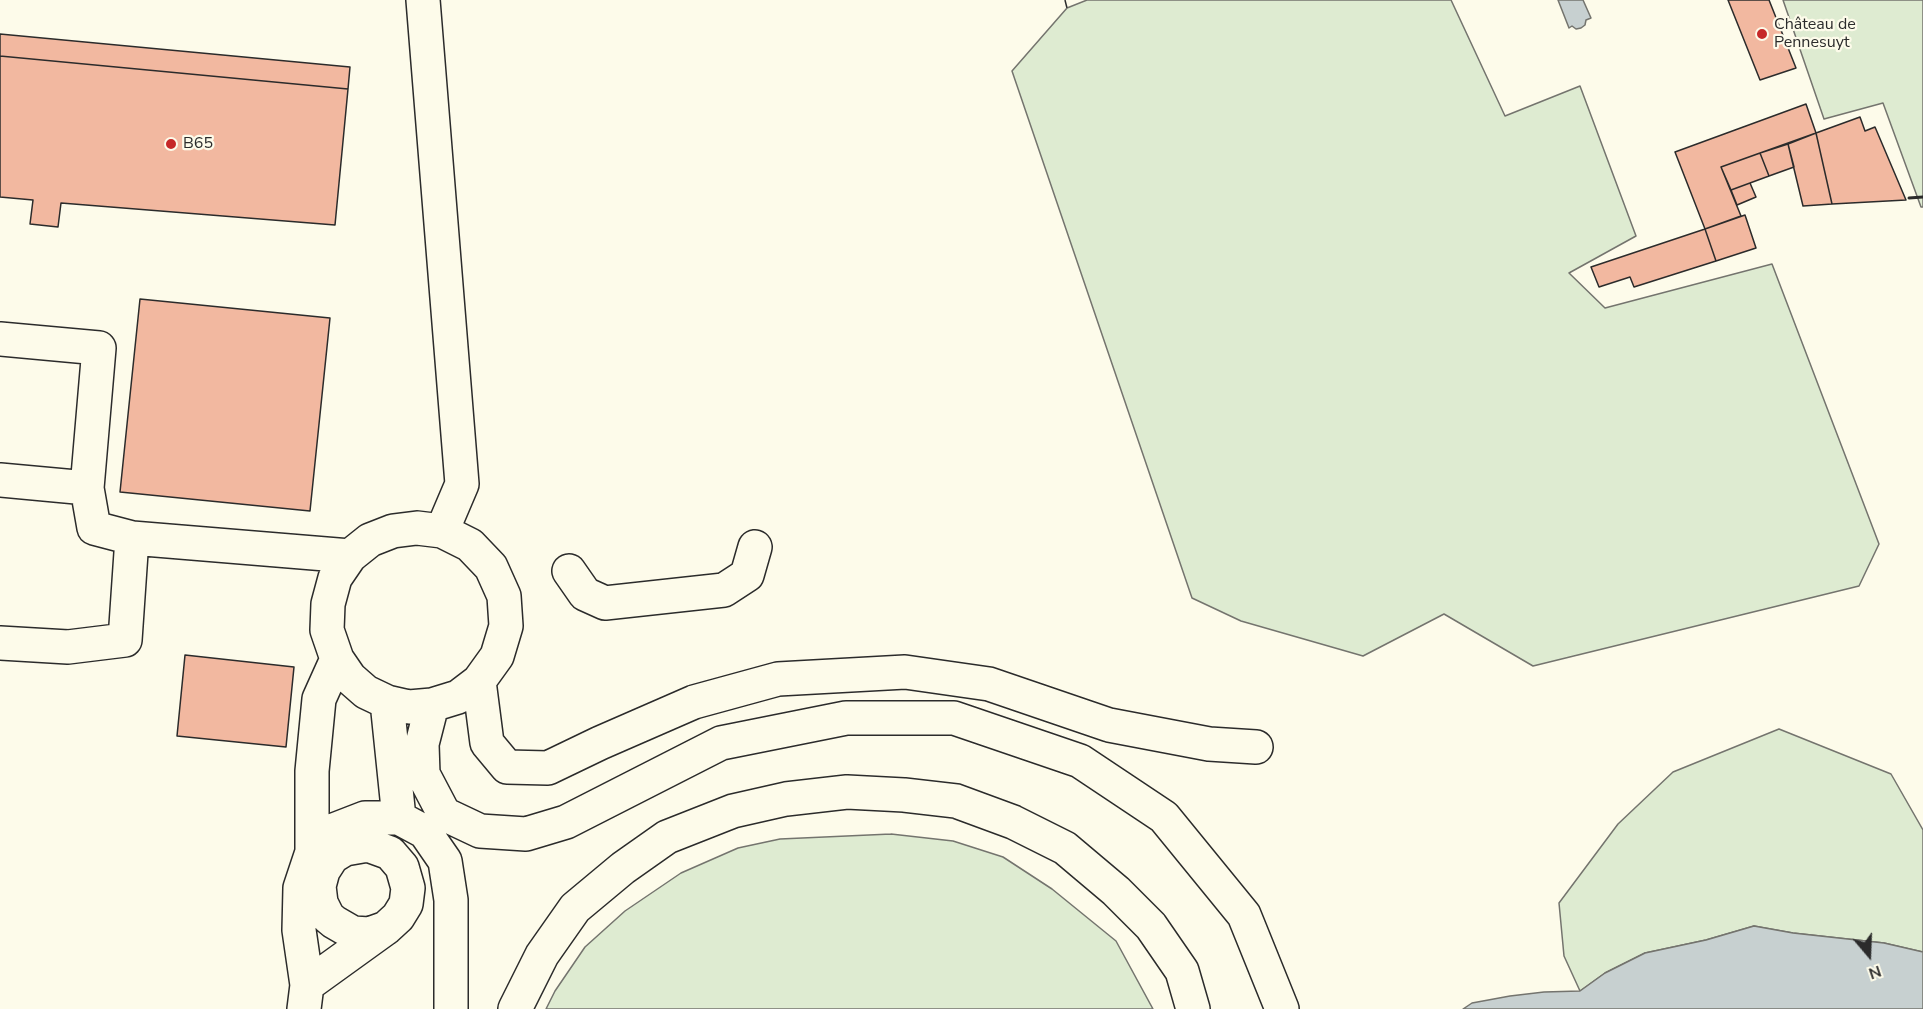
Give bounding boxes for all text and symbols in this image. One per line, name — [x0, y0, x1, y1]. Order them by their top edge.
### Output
place label: Château de Pennesuyt — [1774, 15, 1856, 53]
marker: Château de Pennesuyt — [1755, 27, 1769, 41]
place label: B65 — [183, 134, 213, 154]
marker: B65 — [164, 137, 178, 151]
north arrow — [1839, 925, 1899, 985]
text: N — [1866, 960, 1884, 984]

